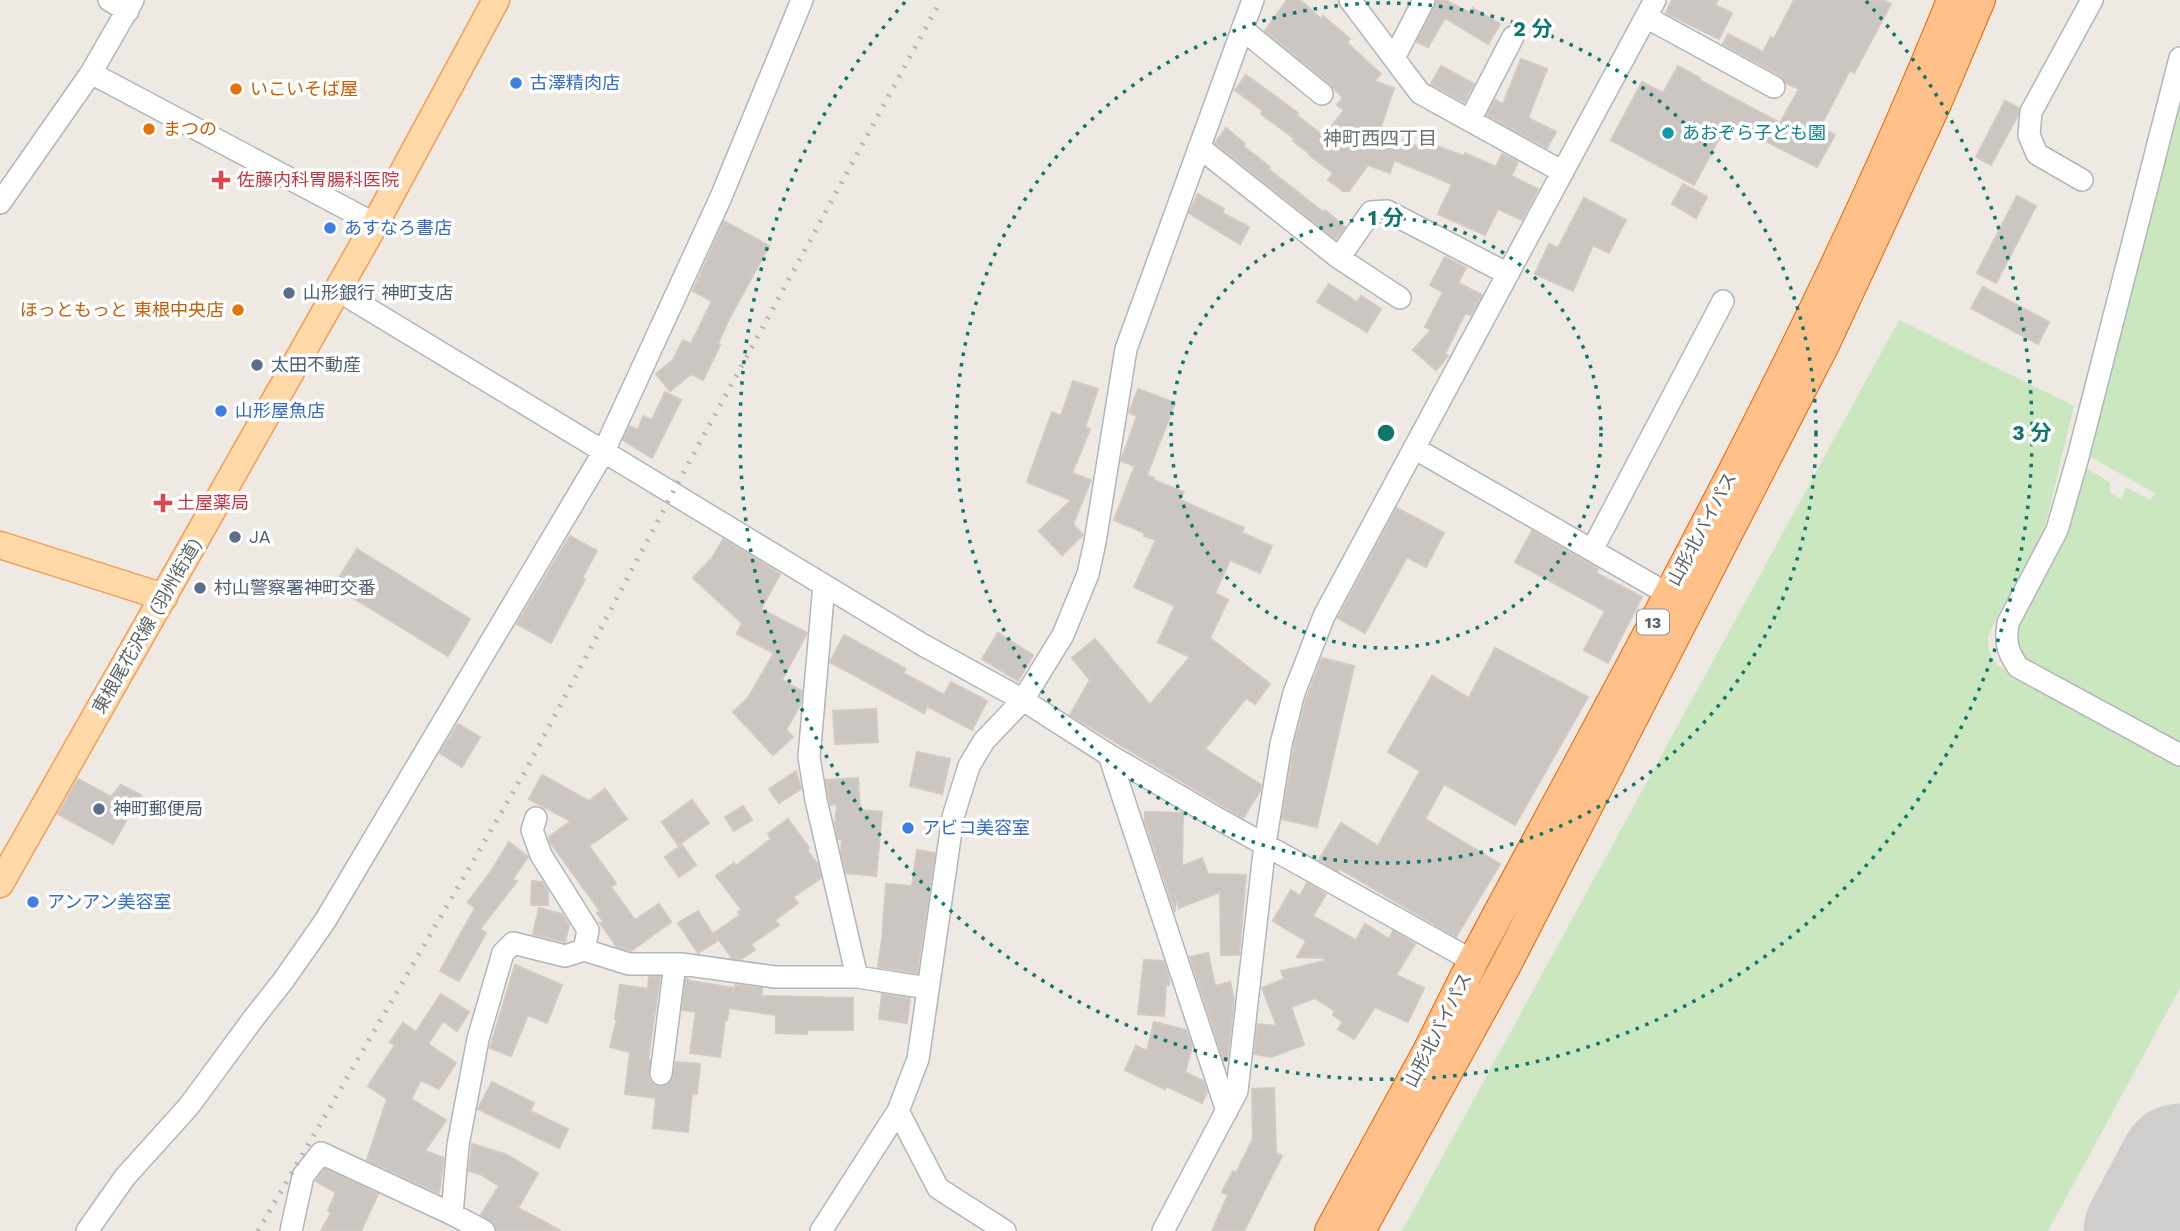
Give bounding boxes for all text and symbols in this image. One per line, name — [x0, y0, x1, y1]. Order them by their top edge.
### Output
text: 2 分 — [1513, 16, 1553, 41]
place label: 古澤精肉店 — [530, 72, 620, 93]
marker: 古澤精肉店 — [508, 75, 524, 91]
place label: いこいそば屋 — [250, 78, 358, 99]
marker: いこいそば屋 — [228, 81, 244, 97]
place label: まつの — [163, 118, 217, 139]
marker: まつの — [141, 121, 157, 137]
place label: あおぞら子ども園 — [1682, 122, 1826, 143]
marker: あおぞら子ども園 — [1660, 125, 1676, 141]
district label: 神町西四丁目 — [1323, 127, 1437, 150]
place label: 佐藤内科胃腸科医院 — [237, 169, 399, 190]
marker: 佐藤内科胃腸科医院 — [211, 170, 231, 190]
text: 1 分 — [1368, 205, 1404, 230]
place label: あすなろ書店 — [344, 217, 452, 238]
marker: あすなろ書店 — [322, 220, 338, 236]
place label: 山形銀行 神町支店 — [303, 282, 453, 303]
marker: 山形銀行 神町支店 — [281, 285, 297, 301]
place label: ほっともっと 東根中央店 — [20, 299, 224, 320]
marker: ほっともっと 東根中央店 — [230, 302, 246, 318]
place label: 太田不動産 — [271, 354, 361, 375]
marker: 太田不動産 — [249, 357, 265, 373]
place label: 山形屋魚店 — [235, 400, 325, 421]
marker: 山形屋魚店 — [213, 403, 229, 419]
text: 3 分 — [2012, 420, 2052, 445]
centre of rings — [1374, 421, 1398, 445]
street label: 山形北バイパス — [1663, 468, 1740, 589]
place label: 土屋薬局 — [177, 492, 249, 513]
marker: 土屋薬局 — [155, 495, 171, 511]
place label: JA — [249, 526, 271, 547]
marker: JA — [227, 529, 243, 545]
street label: 東根尾花沢線 (羽州街道) — [88, 534, 205, 717]
place label: 村山警察署神町交番 — [214, 577, 376, 598]
marker: 村山警察署神町交番 — [192, 580, 208, 596]
road number: 13 — [1637, 610, 1669, 635]
place label: 神町郵便局 — [113, 798, 203, 819]
marker: 神町郵便局 — [91, 801, 107, 817]
place label: アビコ美容室 — [922, 817, 1030, 838]
marker: アビコ美容室 — [900, 820, 916, 836]
place label: アンアン美容室 — [47, 891, 172, 912]
marker: アンアン美容室 — [25, 894, 41, 910]
street label: 山形北バイパス — [1400, 969, 1475, 1091]

